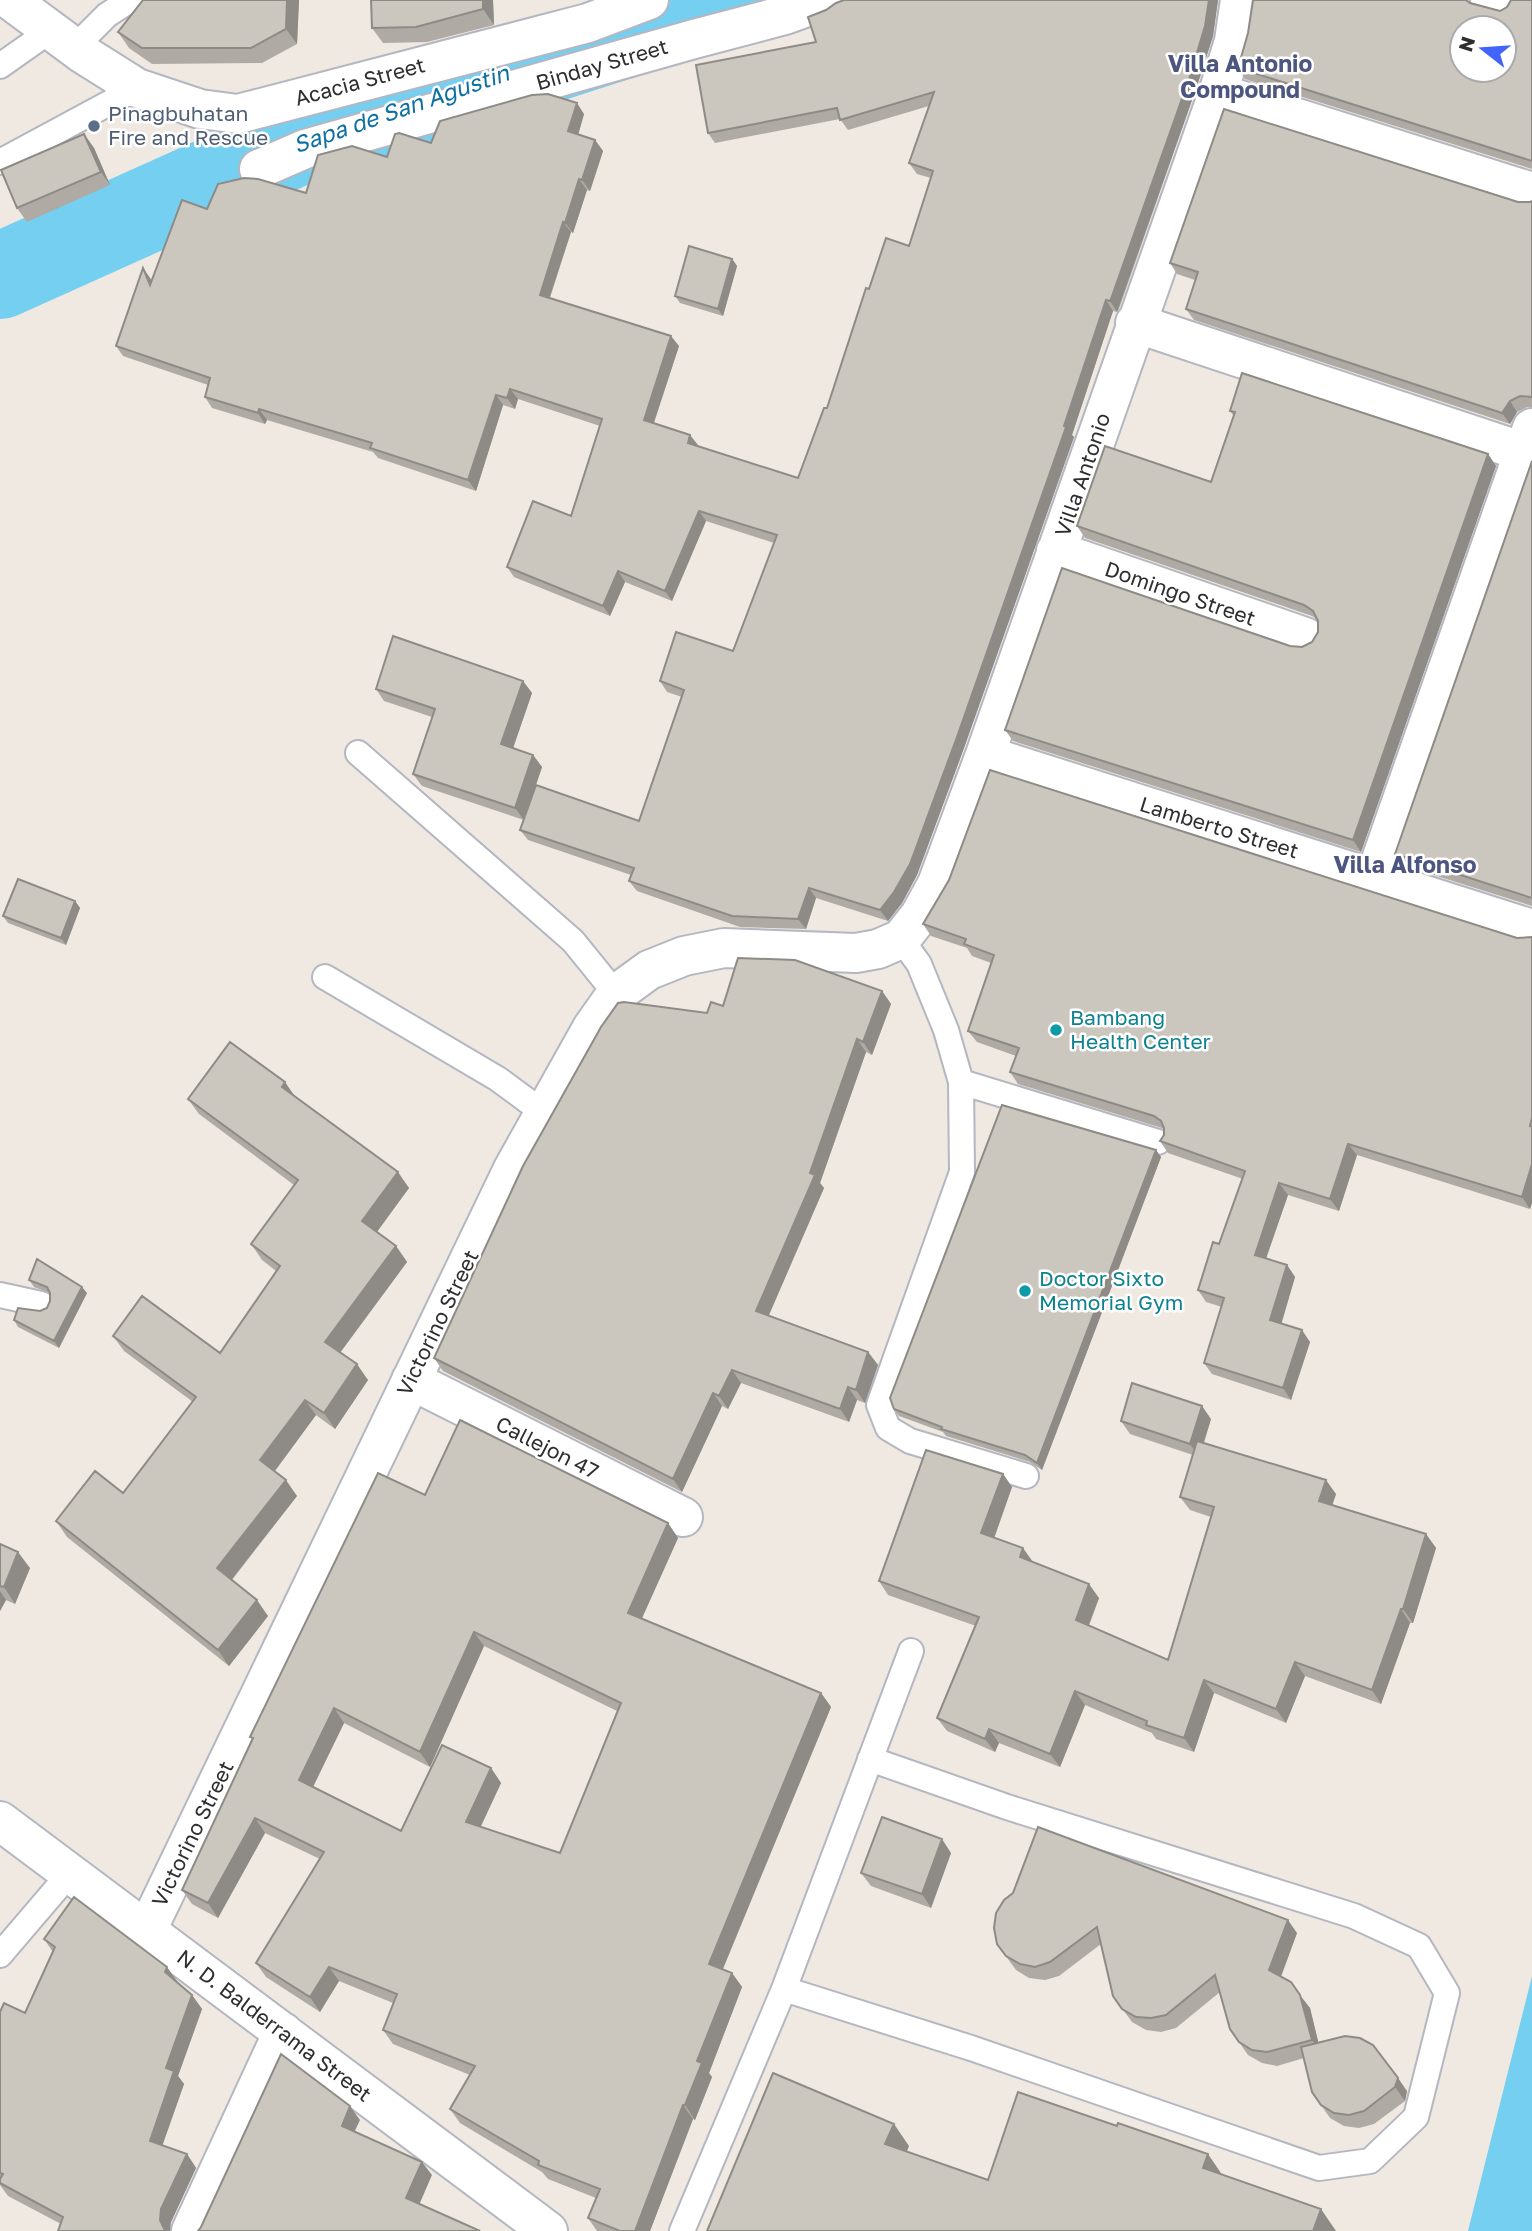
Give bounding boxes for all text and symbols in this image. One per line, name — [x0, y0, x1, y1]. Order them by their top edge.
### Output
north arrow — [1448, 14, 1518, 84]
street label: Binday Street — [533, 33, 671, 95]
text: N — [1453, 34, 1479, 54]
district label: Villa Antonio Compound — [1168, 49, 1312, 103]
street label: Acacia Street — [292, 51, 428, 111]
water label: Sapa de San Agustin — [289, 58, 513, 158]
place label: Pinagbuhatan Fire and Rescue — [108, 100, 268, 150]
marker: Pinagbuhatan Fire and Rescue — [86, 118, 102, 134]
street label: Villa Antonio — [1049, 409, 1115, 540]
street label: Domingo Street — [1102, 555, 1259, 631]
street label: Lamberto Street — [1137, 791, 1302, 864]
district label: Villa Alfonso — [1333, 850, 1477, 878]
place label: Bambang Health Center — [1070, 1004, 1211, 1054]
marker: Bambang Health Center — [1048, 1022, 1064, 1038]
street label: Victorino Street — [391, 1245, 484, 1400]
place label: Doctor Sixto Memorial Gym — [1039, 1265, 1183, 1315]
marker: Doctor Sixto Memorial Gym — [1017, 1283, 1033, 1299]
street label: Callejon 47 — [492, 1410, 603, 1484]
street label: Victorino Street — [146, 1756, 239, 1911]
street label: N. D. Balderrama Street — [172, 1944, 377, 2107]

